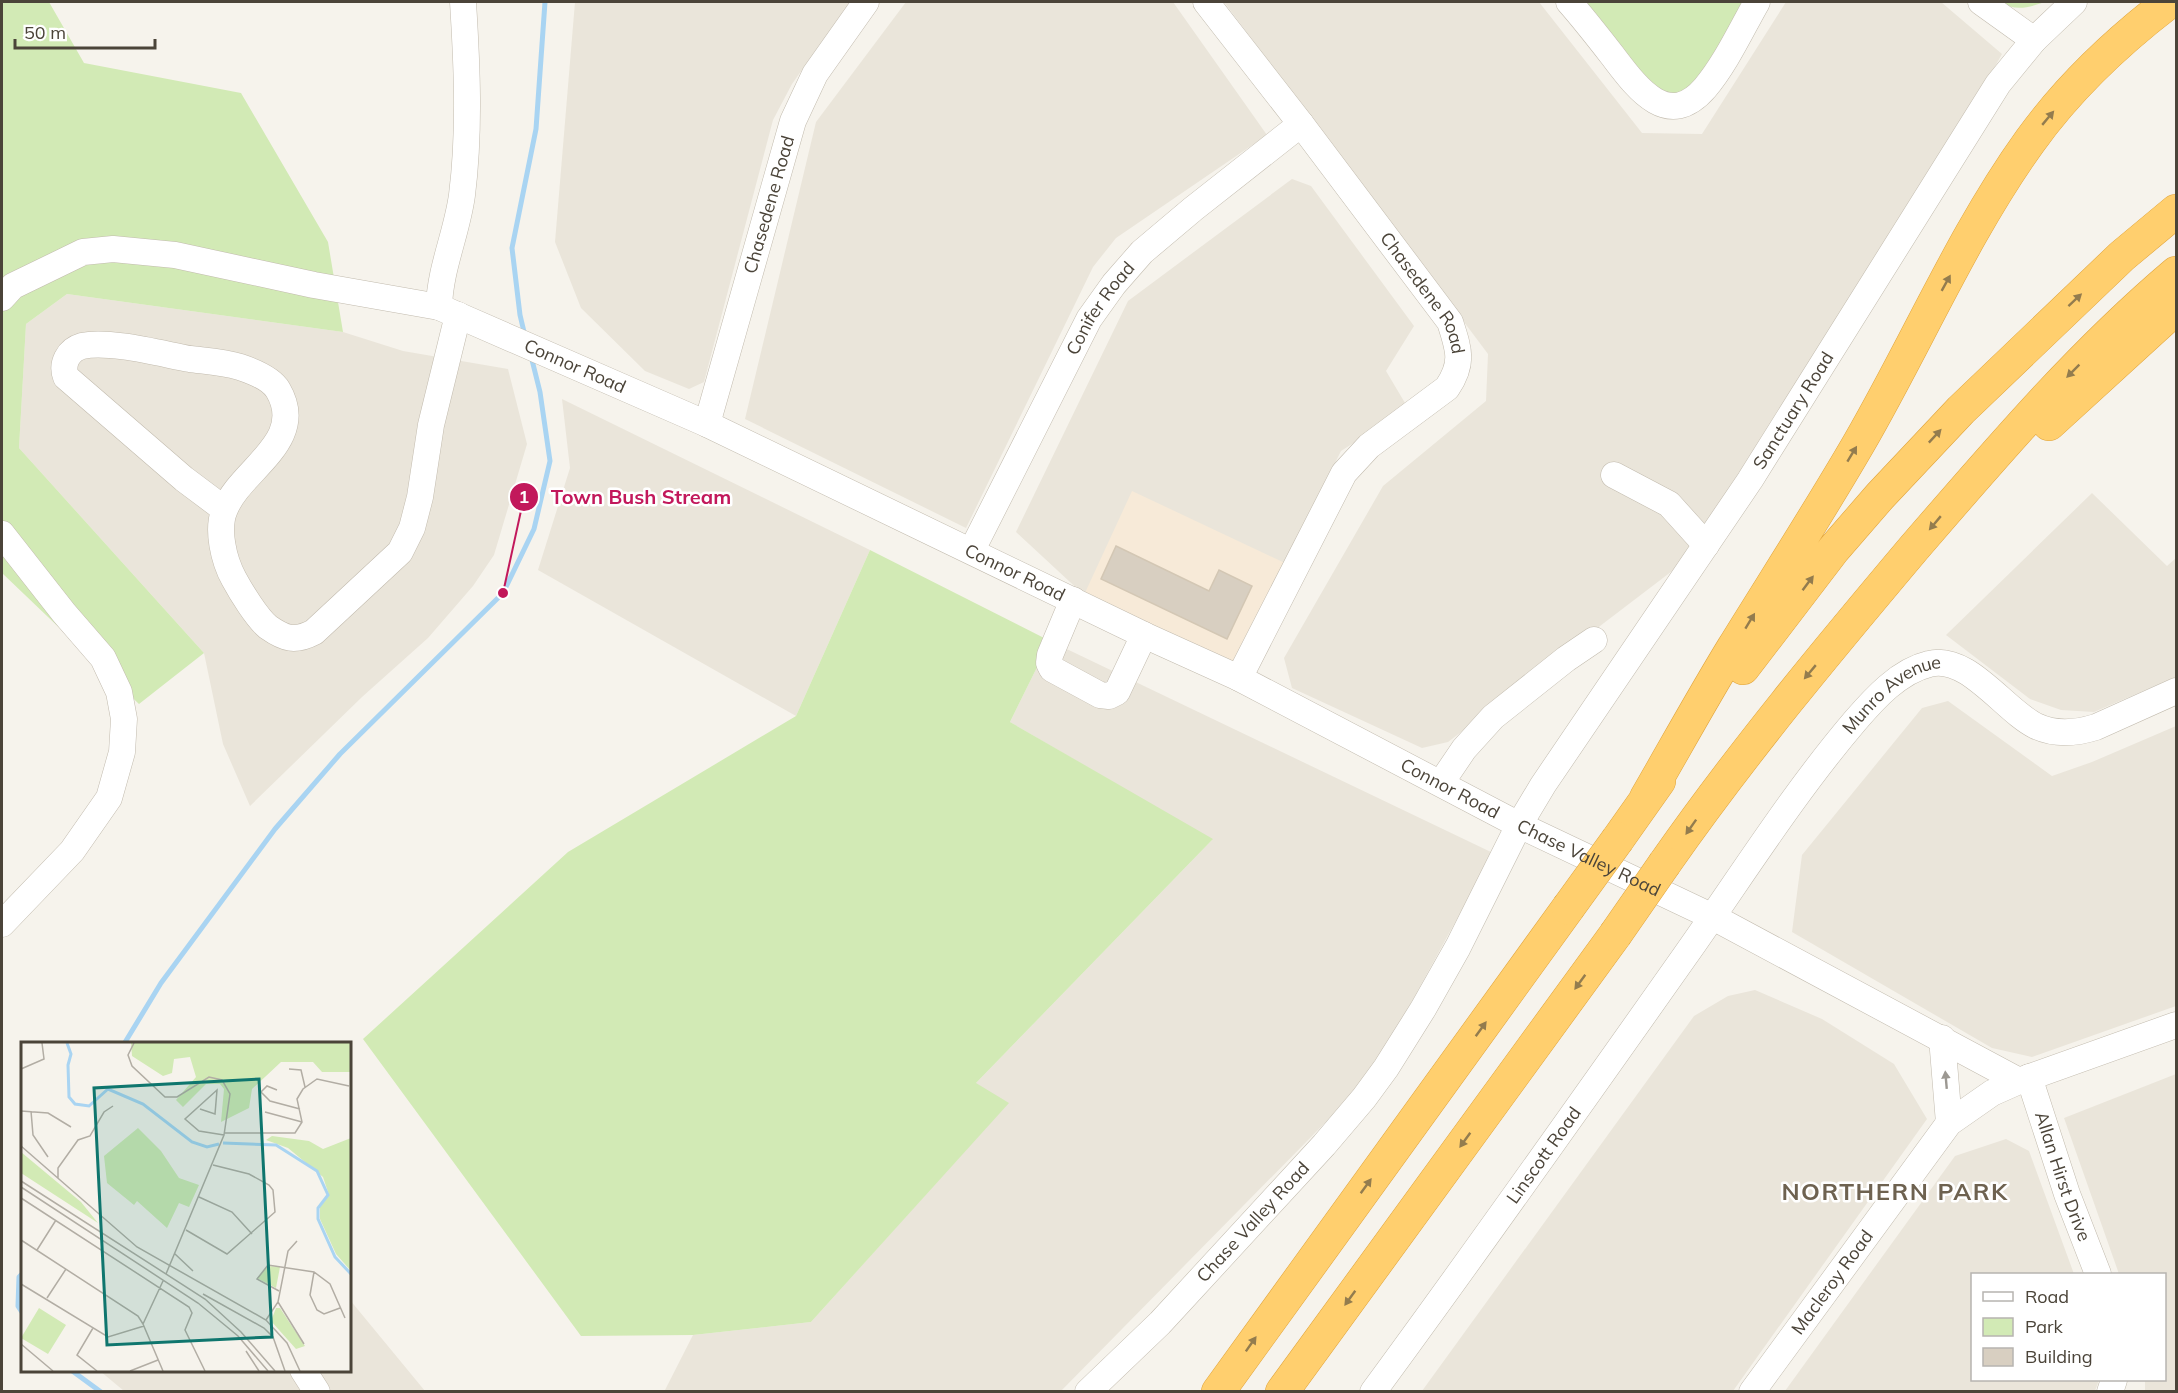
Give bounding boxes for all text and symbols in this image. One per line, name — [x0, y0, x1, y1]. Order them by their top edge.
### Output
scale bar — [15, 12, 154, 50]
text: 50 m — [24, 21, 66, 44]
one-way arrow — [2042, 110, 2055, 126]
street label: Chasedene Road — [738, 133, 799, 276]
street label: Chasedene Road — [1375, 227, 1470, 355]
street label: Conifer Road — [1061, 257, 1139, 359]
one-way arrow — [1941, 275, 1951, 292]
one-way arrow — [2068, 294, 2082, 308]
street label: Connor Road — [521, 334, 630, 398]
street label: Sanctuary Road — [1748, 347, 1838, 474]
one-way arrow — [2066, 363, 2080, 377]
one-way arrow — [1928, 430, 1942, 444]
one-way arrow — [1846, 446, 1857, 462]
callout: Town Bush Stream — [509, 478, 743, 516]
text: Town Bush Stream — [551, 484, 731, 509]
text: 1 — [519, 485, 529, 508]
one-way arrow — [1929, 515, 1942, 531]
street label: Connor Road — [961, 538, 1069, 606]
one-way arrow — [1801, 576, 1813, 591]
one-way arrow — [1745, 613, 1756, 629]
street label: Munro Avenue — [1837, 650, 1942, 738]
one-way arrow — [1803, 664, 1816, 680]
street label: Connor Road — [1397, 753, 1504, 824]
street label: Chase Valley Road — [1513, 814, 1664, 901]
one-way arrow — [1685, 818, 1697, 834]
one-way arrow — [1574, 974, 1586, 990]
one-way arrow — [1475, 1021, 1487, 1037]
inset map — [21, 1042, 351, 1372]
one-way arrow — [1941, 1071, 1951, 1090]
street label: Linscott Road — [1501, 1102, 1586, 1208]
street label: Allan Hirst Drive — [2030, 1109, 2096, 1245]
one-way arrow — [1459, 1131, 1471, 1147]
street label: Chase Valley Road — [1191, 1156, 1314, 1287]
district label: NORTHERN PARK — [1781, 1176, 2009, 1206]
one-way arrow — [1360, 1179, 1372, 1194]
street label: Macleroy Road — [1786, 1225, 1878, 1339]
legend — [1971, 1273, 2166, 1381]
text: Road — [2025, 1285, 2069, 1308]
one-way arrow — [1345, 1290, 1357, 1305]
text: Park — [2025, 1315, 2064, 1338]
one-way arrow — [1245, 1336, 1257, 1352]
text: Building — [2025, 1345, 2093, 1368]

